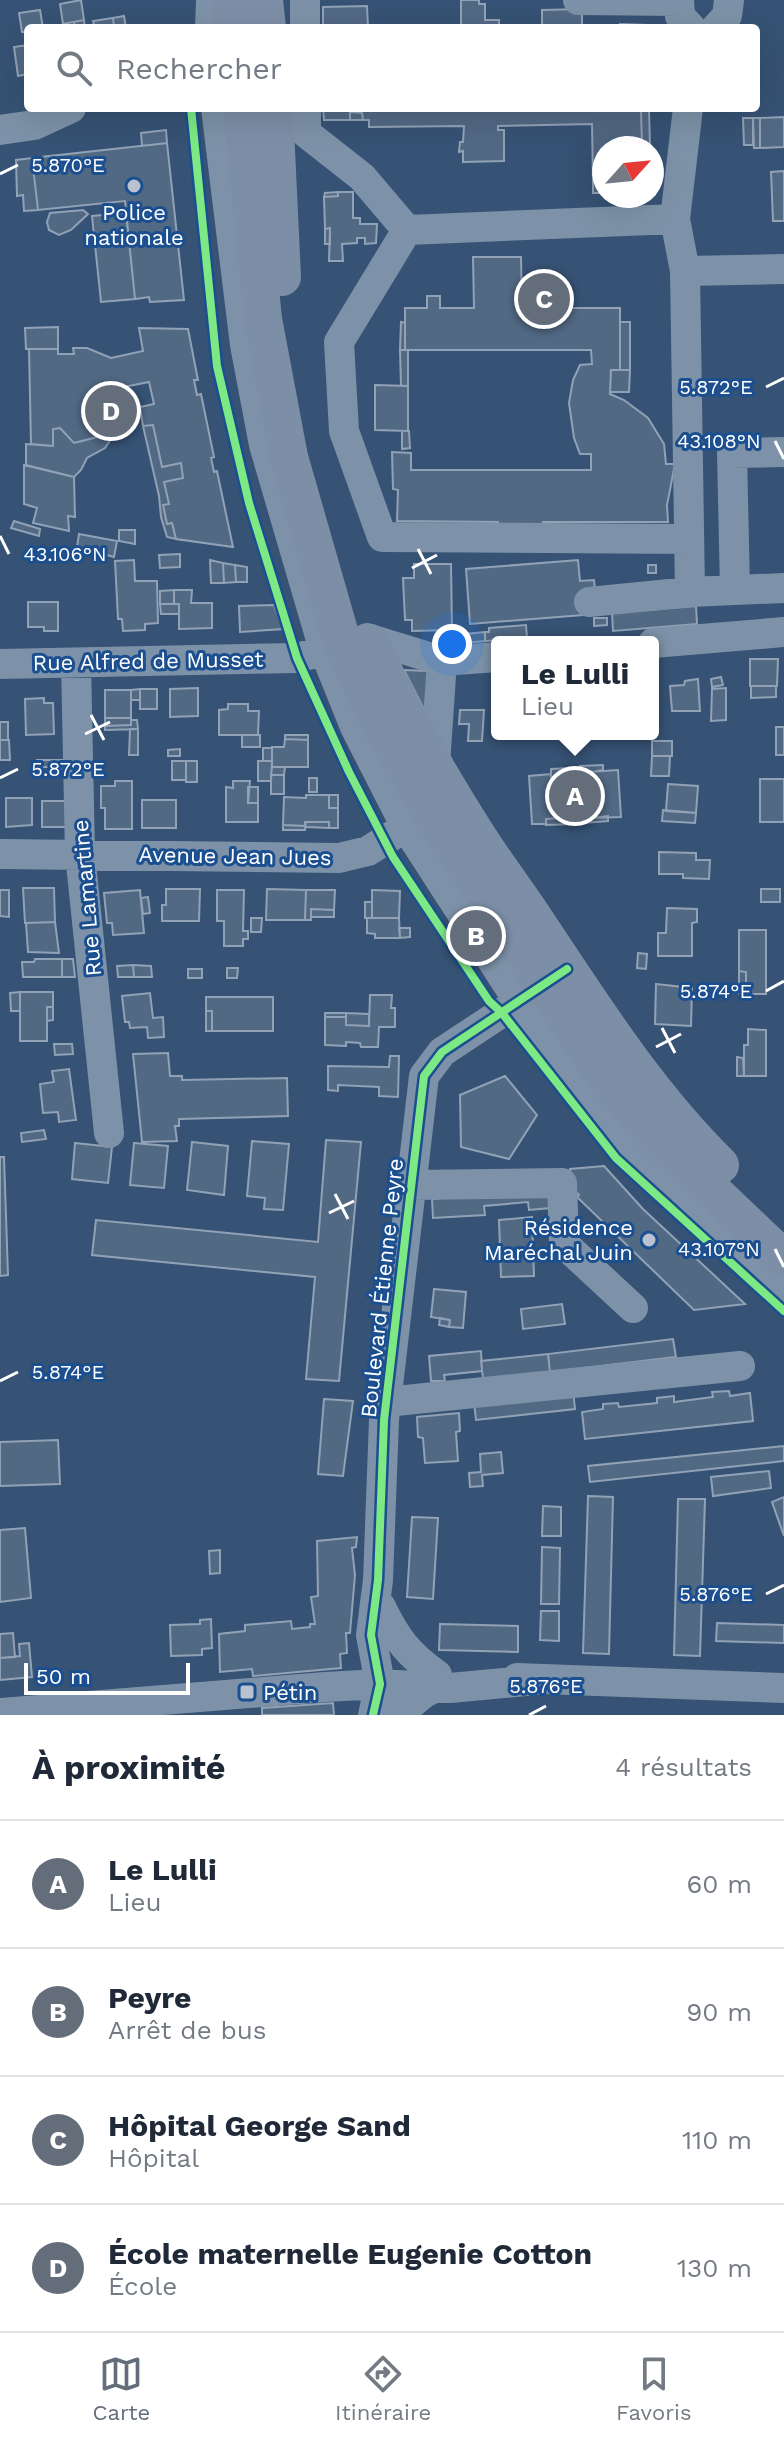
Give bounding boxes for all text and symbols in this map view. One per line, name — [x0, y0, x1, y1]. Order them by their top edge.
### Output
search box — [24, 24, 760, 112]
icon: search — [52, 46, 96, 90]
text: Rechercher — [116, 51, 282, 86]
north arrow — [592, 136, 664, 208]
text: 5.870°E — [31, 153, 105, 177]
marker: Police nationale — [125, 177, 143, 195]
place label: Police nationale — [84, 200, 184, 250]
pin: C — [518, 269, 570, 329]
text: 5.872°E — [679, 375, 753, 399]
pin: D — [85, 381, 137, 441]
text: 43.108°N — [677, 429, 761, 453]
text: 43.106°N — [23, 542, 107, 566]
your location — [432, 624, 472, 664]
popup — [491, 636, 659, 740]
street label: Rue Alfred de Musset — [32, 646, 264, 676]
text: Le Lulli — [521, 656, 629, 691]
text: Lieu — [521, 691, 574, 721]
text: 5.872°E — [31, 757, 105, 781]
pin: A — [549, 766, 601, 826]
street label: Rue Lamartine — [68, 819, 106, 977]
street label: Avenue Jean Jues — [138, 842, 332, 870]
pin: B — [450, 906, 502, 966]
text: 5.874°E — [680, 979, 752, 1003]
street label: Boulevard Étienne Peyre — [356, 1157, 408, 1419]
place label: Résidence Maréchal Juin — [484, 1215, 633, 1265]
marker: Résidence Maréchal Juin — [640, 1231, 658, 1249]
text: 43.107°N — [678, 1237, 760, 1261]
text: 5.874°E — [32, 1360, 104, 1384]
text: 5.876°E — [679, 1582, 753, 1606]
scale bar — [24, 1659, 190, 1695]
text: 50 m — [36, 1664, 91, 1689]
text: 5.876°E — [509, 1674, 583, 1698]
place label: Pétin — [263, 1680, 317, 1705]
marker: Pétin — [238, 1683, 256, 1701]
text: À proximité — [32, 1747, 226, 1787]
text: 4 résultats — [615, 1752, 752, 1782]
text: Le Lulli — [108, 1852, 217, 1887]
text: A — [49, 1869, 67, 1899]
text: 60 m — [686, 1869, 752, 1899]
text: Lieu — [108, 1887, 162, 1917]
text: Peyre — [108, 1980, 191, 2015]
text: B — [49, 1997, 67, 2027]
text: 90 m — [686, 1997, 752, 2027]
text: Arrêt de bus — [108, 2015, 267, 2045]
text: Hôpital George Sand — [108, 2108, 411, 2143]
text: C — [49, 2125, 67, 2155]
text: 110 m — [682, 2125, 752, 2155]
text: Hôpital — [108, 2143, 199, 2173]
text: École maternelle Eugenie Cotton — [108, 2236, 592, 2271]
text: D — [49, 2253, 67, 2283]
text: 130 m — [677, 2253, 752, 2283]
text: École — [108, 2271, 177, 2301]
tab: Carte — [92, 2352, 150, 2425]
tab: Itinéraire — [335, 2352, 431, 2425]
tab: Favoris — [616, 2352, 692, 2425]

